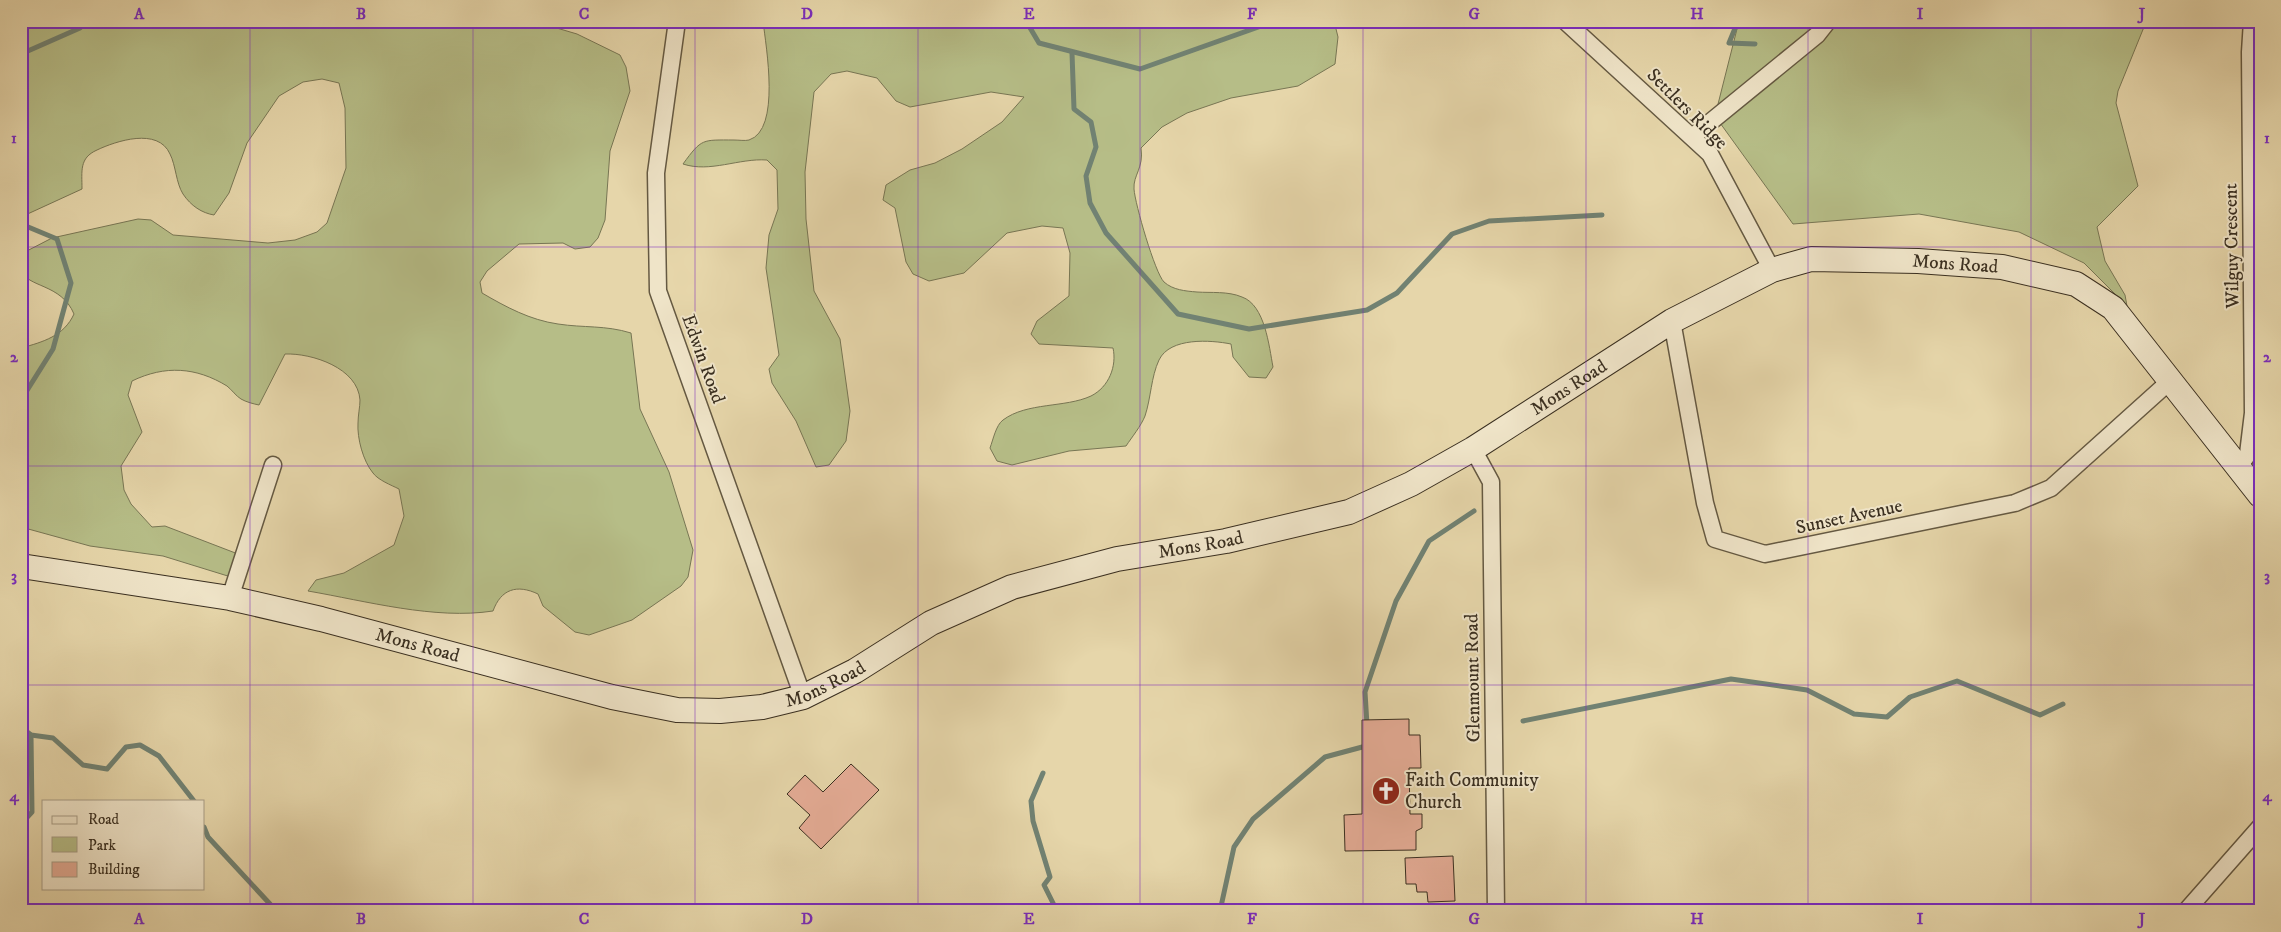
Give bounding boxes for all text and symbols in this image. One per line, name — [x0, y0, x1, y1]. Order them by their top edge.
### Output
text: A — [133, 4, 145, 24]
text: B — [356, 4, 366, 24]
text: C — [579, 4, 589, 24]
text: D — [801, 4, 813, 24]
text: E — [1023, 4, 1035, 24]
text: F — [1247, 4, 1257, 24]
text: G — [1468, 4, 1480, 24]
text: H — [1690, 4, 1704, 24]
text: I — [1917, 4, 1924, 24]
text: J — [2137, 4, 2146, 24]
street label: Settlers Ridge — [1642, 64, 1732, 154]
text: 1 — [11, 128, 17, 148]
text: 1 — [2264, 128, 2270, 148]
street label: Wilguy Crescent — [2219, 183, 2245, 310]
street label: Mons Road — [1912, 249, 2000, 278]
street label: Edwin Road — [676, 311, 730, 407]
text: 2 — [10, 347, 19, 367]
text: 2 — [2263, 347, 2272, 367]
street label: Mons Road — [1526, 354, 1612, 420]
street label: Sunset Avenue — [1794, 494, 1904, 540]
street label: Mons Road — [1156, 526, 1246, 564]
text: 3 — [11, 566, 17, 586]
text: 3 — [2264, 566, 2270, 586]
street label: Glenmount Road — [1460, 613, 1486, 743]
street label: Mons Road — [373, 623, 463, 667]
street label: Mons Road — [783, 656, 870, 712]
place label: Faith Community Church — [1405, 769, 1539, 814]
church icon: Faith Community Church — [1371, 776, 1401, 806]
text: 4 — [8, 786, 19, 806]
text: 4 — [2261, 786, 2272, 806]
legend — [42, 800, 205, 890]
text: Road — [88, 810, 120, 829]
text: Park — [88, 836, 117, 855]
text: Building — [88, 860, 140, 879]
text: A — [133, 909, 145, 929]
text: B — [356, 909, 366, 929]
text: C — [579, 909, 589, 929]
text: D — [801, 909, 813, 929]
text: E — [1023, 909, 1035, 929]
text: F — [1247, 909, 1257, 929]
text: G — [1468, 909, 1480, 929]
text: H — [1690, 909, 1704, 929]
text: I — [1917, 909, 1924, 929]
text: J — [2137, 909, 2146, 929]

